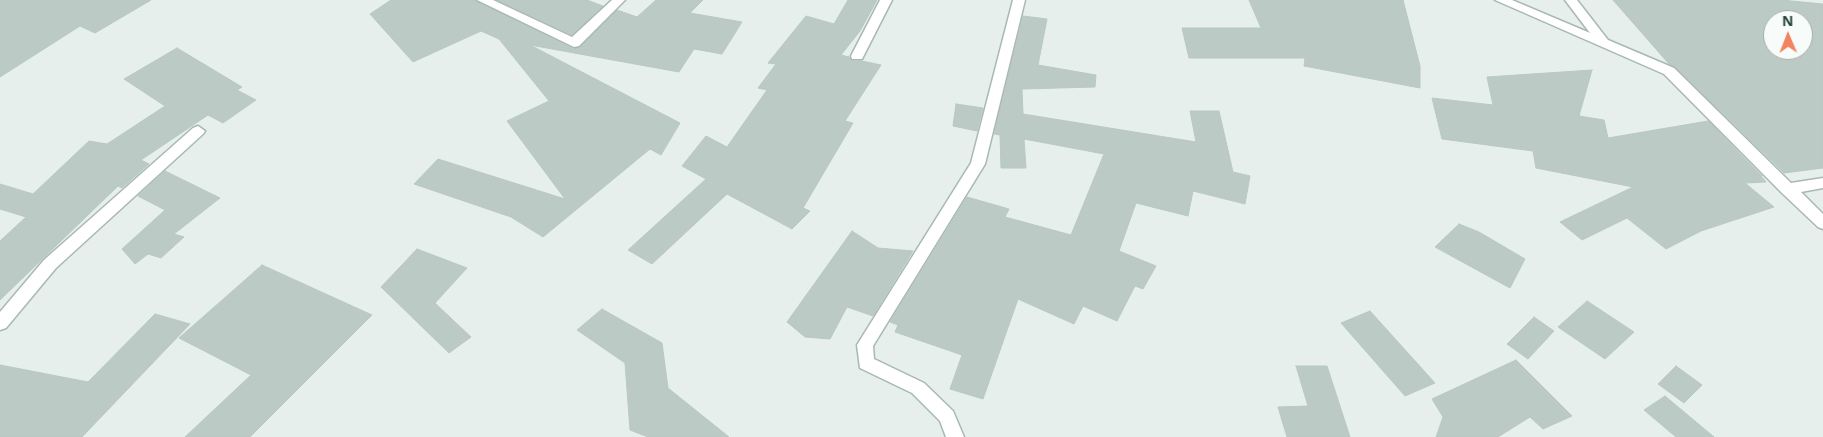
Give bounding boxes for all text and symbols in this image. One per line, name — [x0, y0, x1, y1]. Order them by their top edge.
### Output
north arrow — [1763, 10, 1813, 60]
text: N — [1782, 11, 1794, 30]

